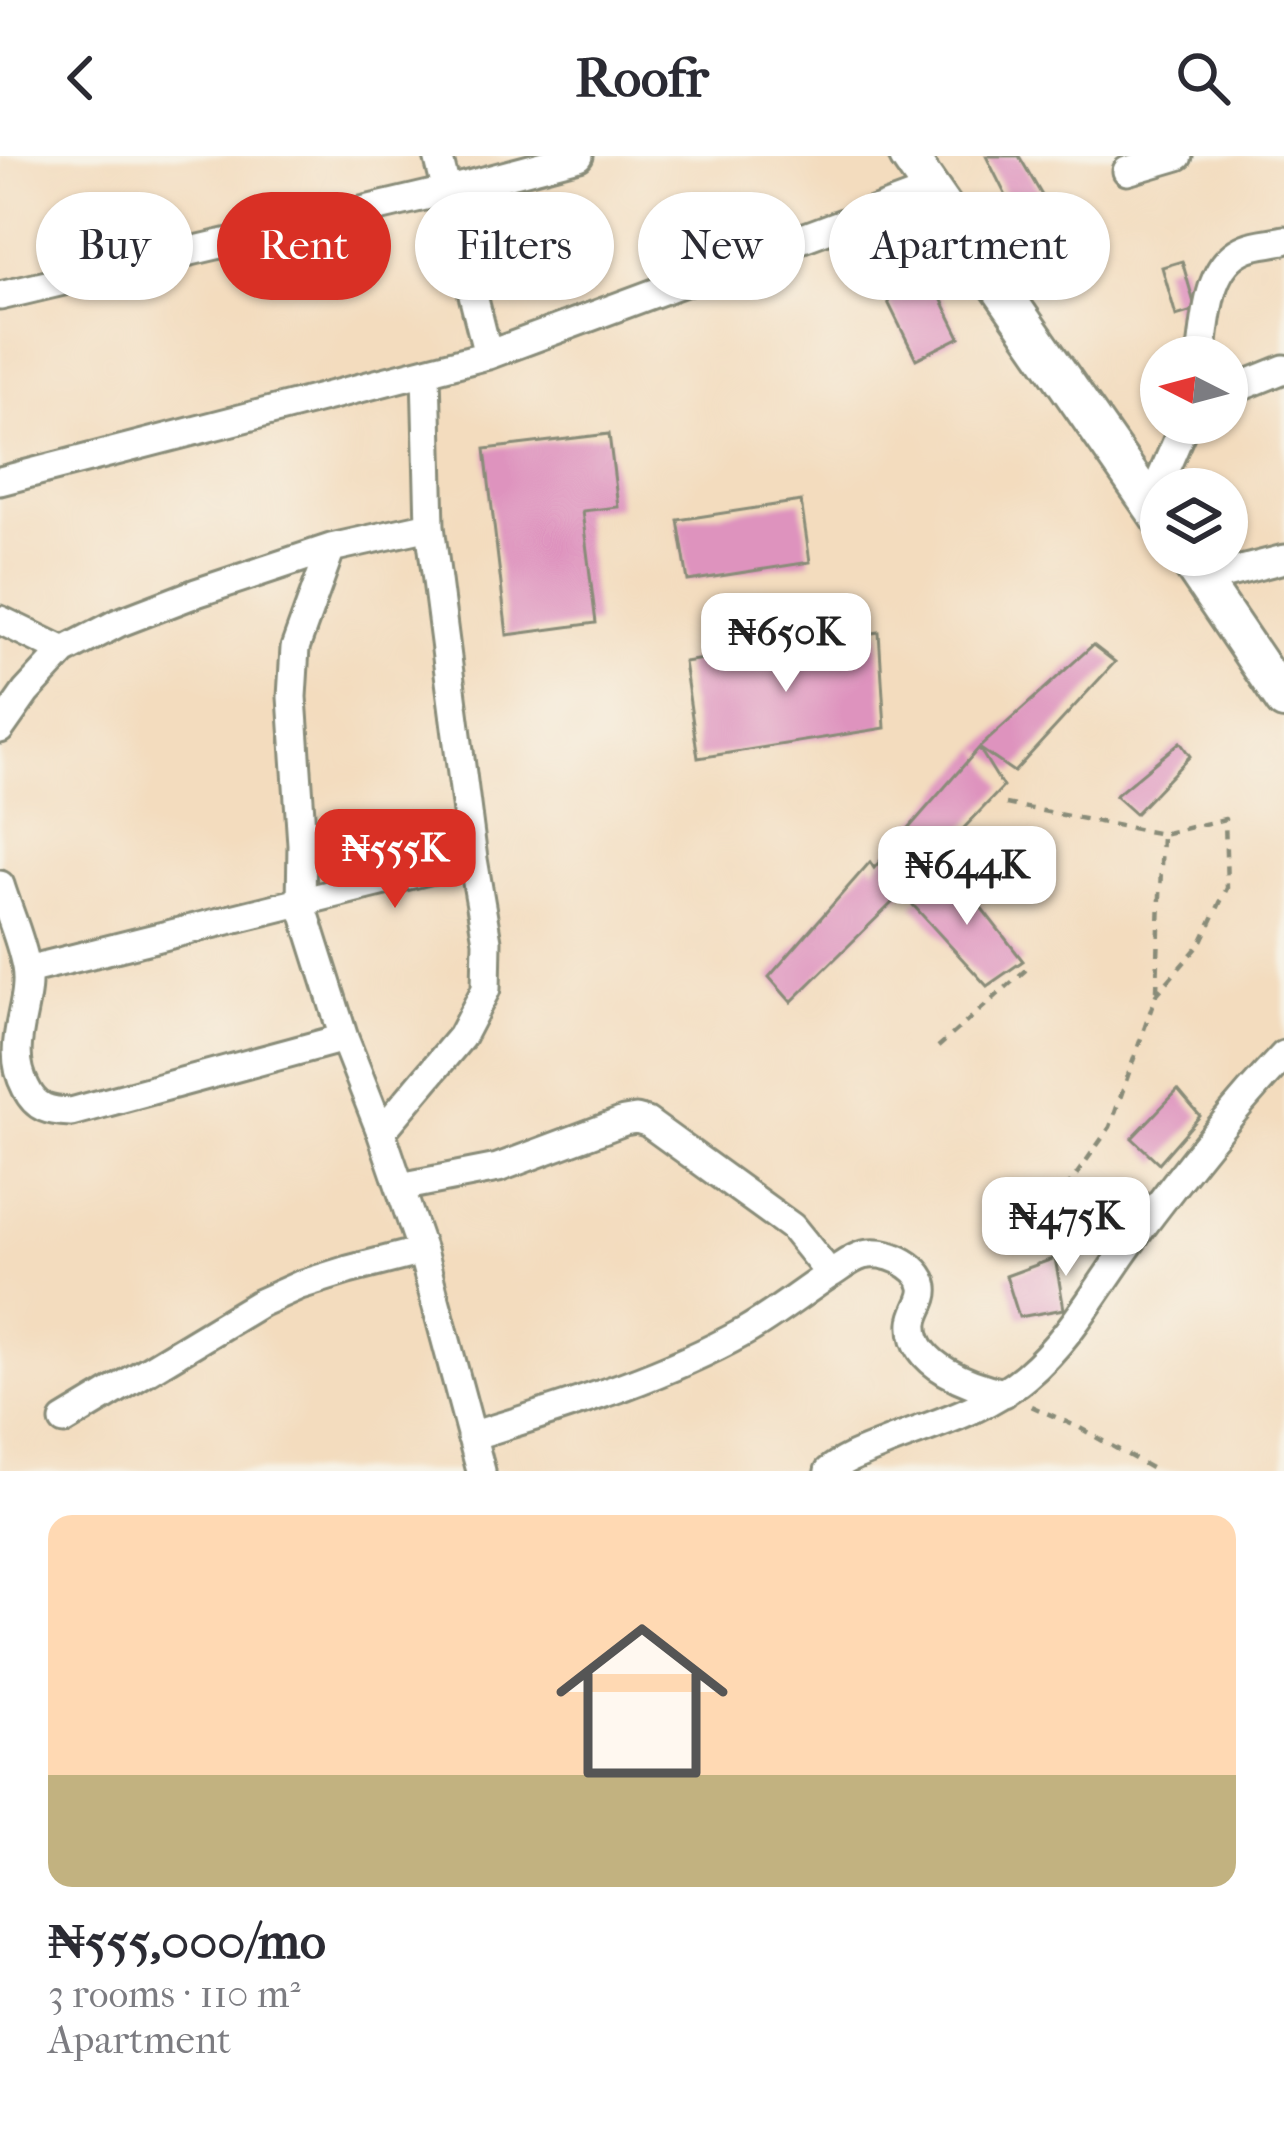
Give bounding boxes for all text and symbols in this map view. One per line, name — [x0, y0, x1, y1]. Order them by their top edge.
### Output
icon: back — [48, 45, 114, 111]
icon: search — [1170, 45, 1236, 111]
text: Roofr — [575, 47, 709, 110]
chip: Buy — [36, 192, 193, 300]
chip: Rent — [217, 192, 391, 300]
chip: Filters — [415, 192, 614, 300]
chip: New — [638, 192, 805, 300]
chip: Apartment — [829, 192, 1110, 300]
north arrow — [1140, 336, 1248, 444]
map controls — [1140, 336, 1248, 576]
button: layers — [1140, 468, 1248, 576]
pin: ₦650K — [702, 593, 870, 695]
text: ₦650K — [728, 609, 844, 655]
pin: ₦555K — [311, 809, 479, 911]
text: ₦555K — [342, 825, 448, 871]
pin: ₦644K — [883, 826, 1051, 928]
text: ₦644K — [905, 842, 1029, 888]
pin: ₦475K — [982, 1177, 1150, 1279]
text: ₦475K — [1009, 1193, 1123, 1239]
icon: home — [534, 1593, 750, 1809]
text: ₦555,000/mo — [48, 1911, 326, 1971]
text: 3 rooms · 110 m² — [48, 1971, 300, 2017]
text: Apartment — [48, 2017, 231, 2063]

